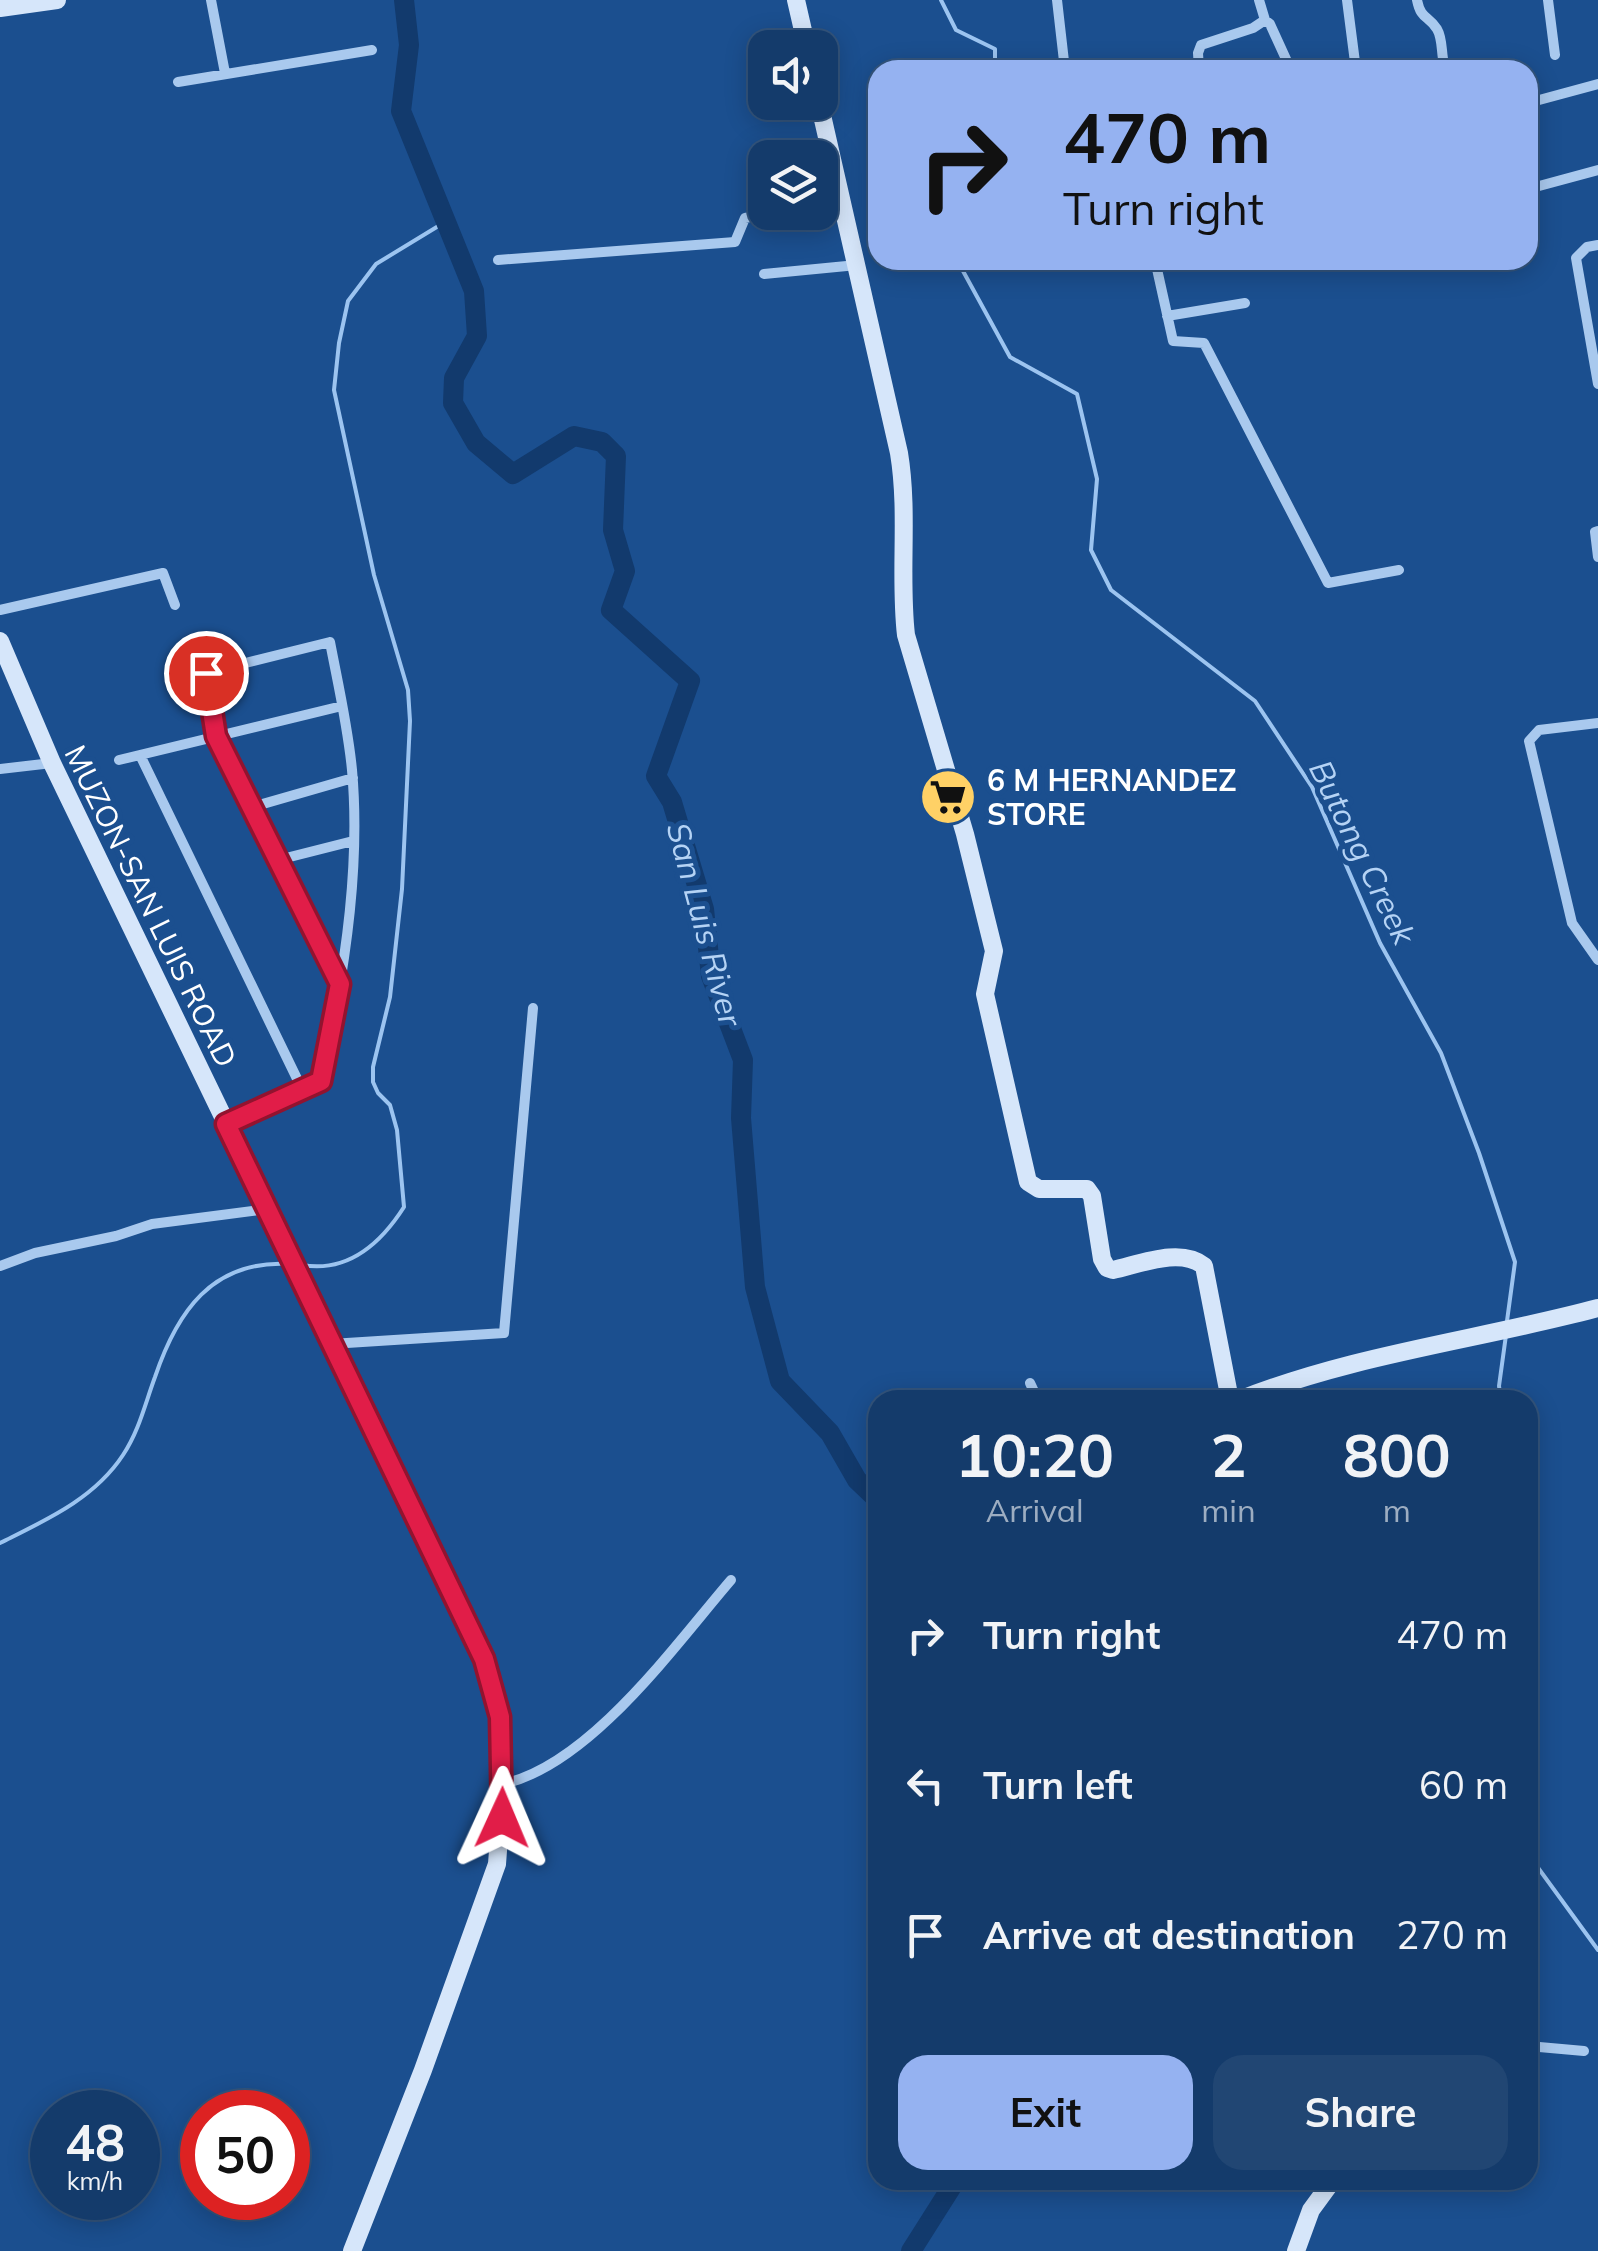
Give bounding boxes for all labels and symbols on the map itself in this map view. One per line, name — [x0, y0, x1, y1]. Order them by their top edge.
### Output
pin — [164, 631, 249, 716]
street label: MUZON-SAN LUIS ROAD — [56, 739, 246, 1073]
water label: Butong Creek — [1301, 753, 1426, 952]
place label: 6 M HERNANDEZ STORE — [987, 761, 1236, 833]
supermarket icon: 6 M HERNANDEZ STORE — [918, 767, 978, 827]
water label: San Luis River — [659, 818, 752, 1032]
position arrow — [450, 1766, 554, 1870]
speed limit sign: 50 — [180, 2090, 310, 2220]

